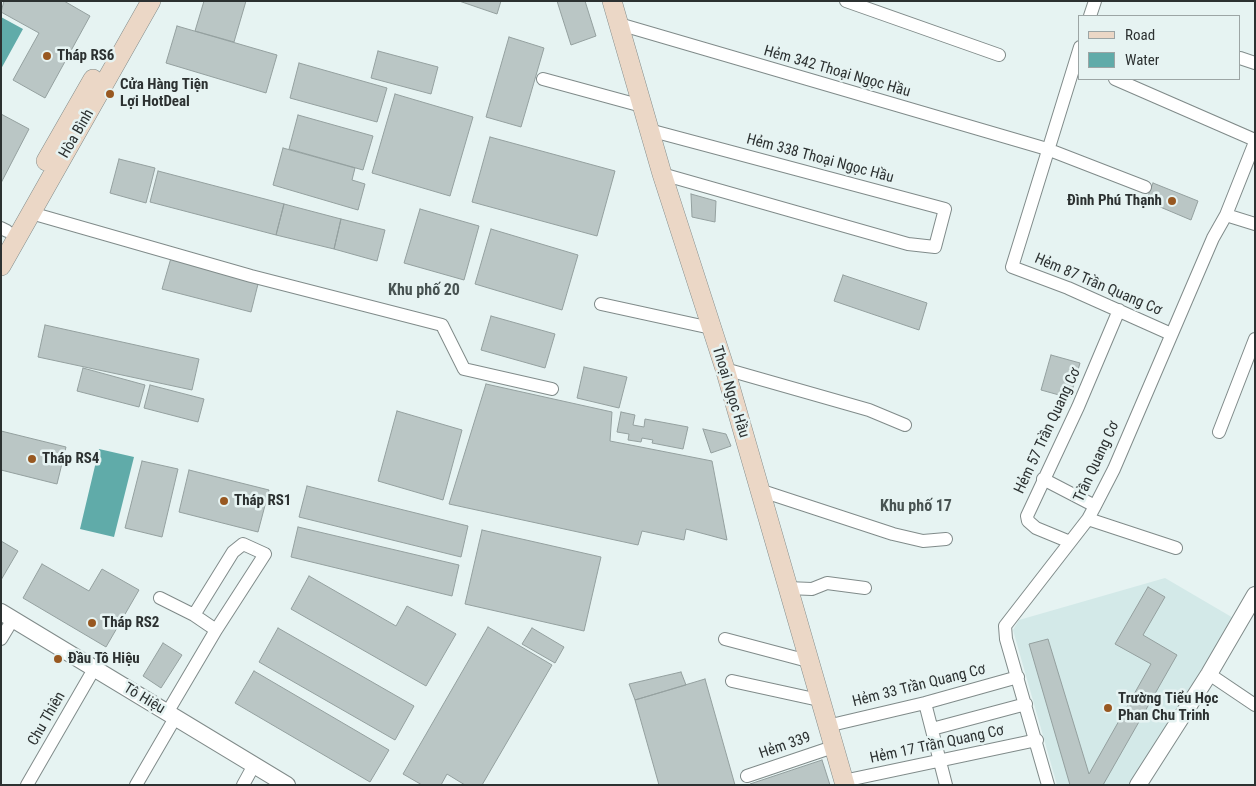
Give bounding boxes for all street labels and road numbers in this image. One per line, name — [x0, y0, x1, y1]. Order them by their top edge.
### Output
street label: Hẻm 342 Thoại Ngọc Hầu — [762, 42, 912, 102]
street label: Hòa Bình — [56, 106, 98, 162]
street label: Hẻm 338 Thoại Ngọc Hầu — [744, 131, 896, 187]
street label: Hẻm 87 Trần Quang Cơ — [1032, 250, 1164, 320]
street label: Thoại Ngọc Hầu — [708, 344, 752, 440]
street label: Hẻm 57 Trần Quang Cơ — [1011, 365, 1085, 497]
street label: Trần Quang Cơ — [1070, 419, 1124, 505]
street label: Hẻm 33 Trần Quang Cơ — [851, 661, 987, 711]
street label: Tô Hiệu — [120, 680, 168, 718]
street label: Chu Thiên — [24, 689, 70, 749]
street label: Hẻm 17 Trần Quang Cơ — [868, 722, 1006, 768]
street label: Hẻm 339 — [757, 729, 813, 763]

